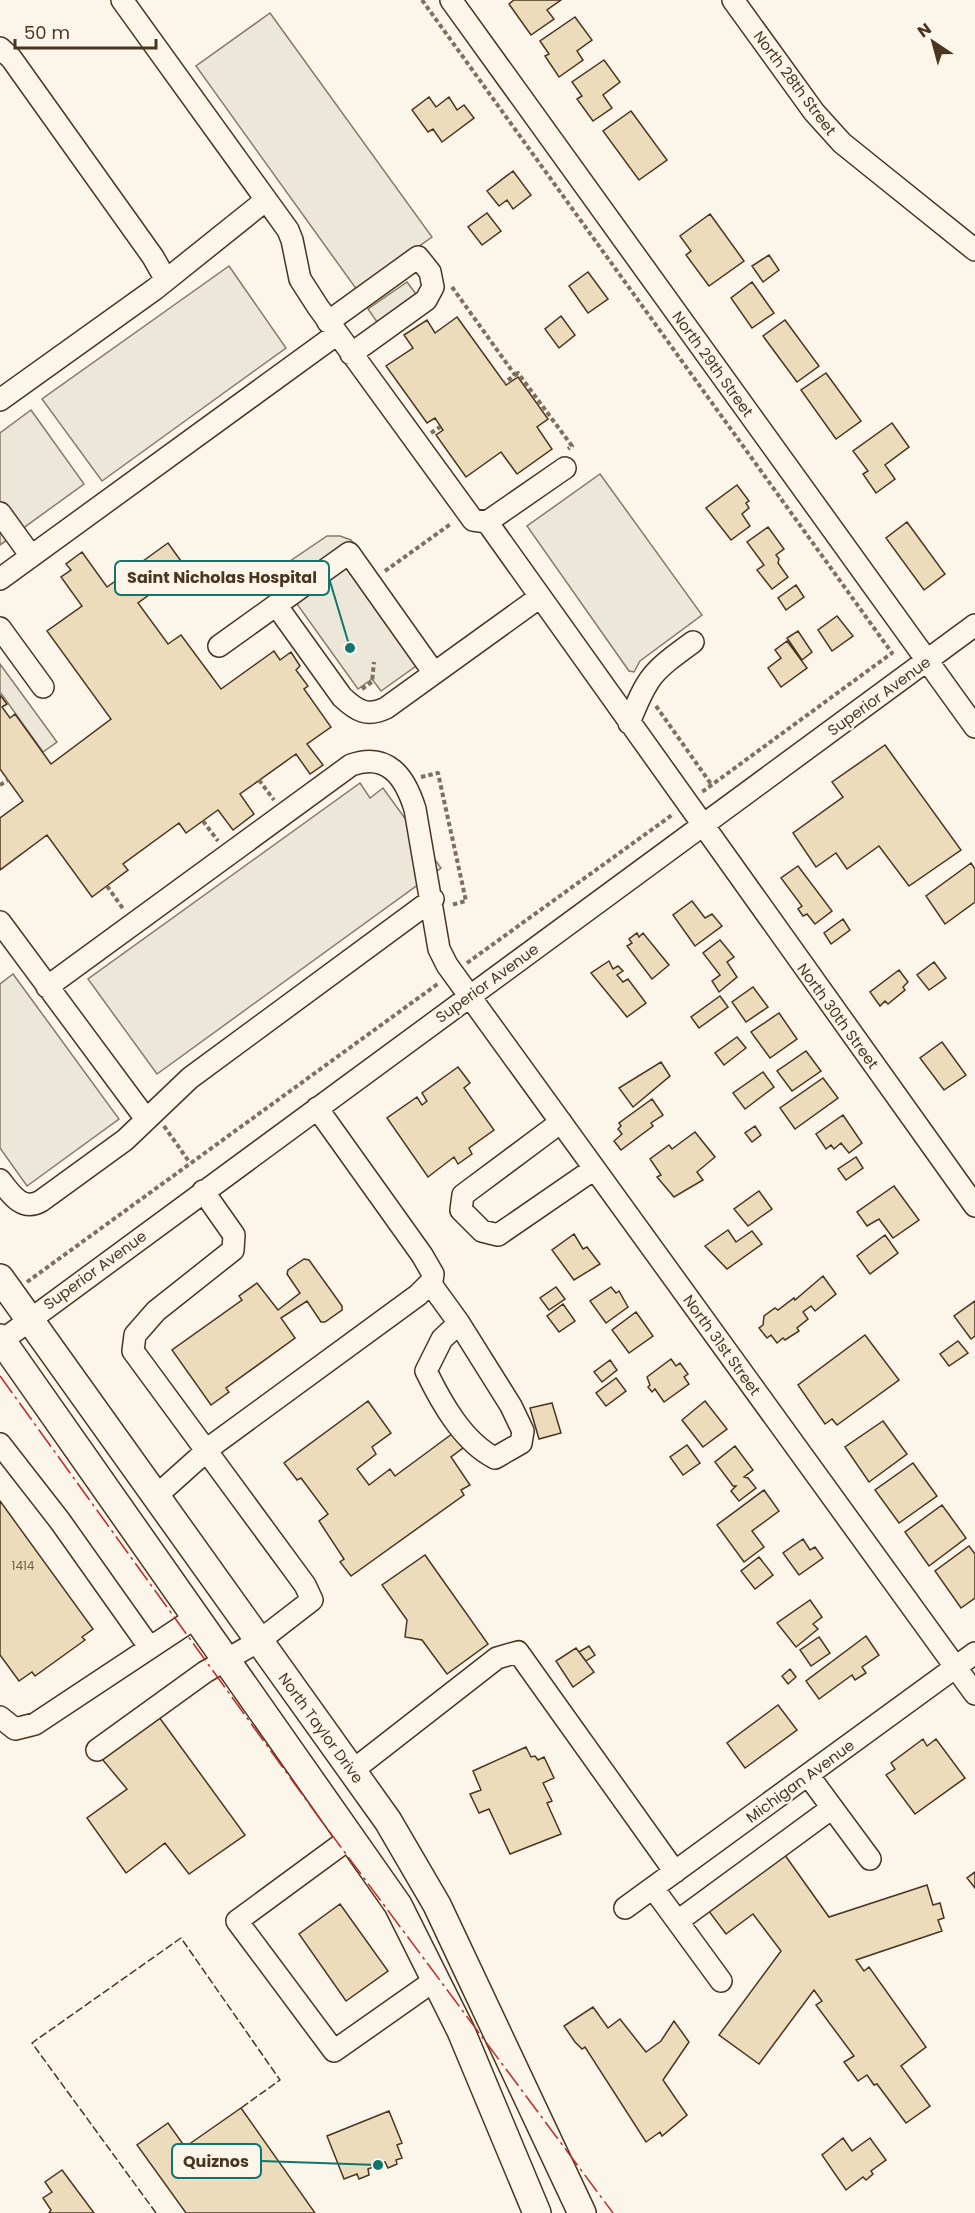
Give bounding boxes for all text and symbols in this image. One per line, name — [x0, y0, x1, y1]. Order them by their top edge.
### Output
scale bar — [15, 12, 156, 50]
north arrow — [903, 12, 963, 72]
text: N — [913, 17, 936, 43]
text: 50 m — [24, 20, 70, 45]
street label: North 28th Street — [749, 26, 841, 140]
street label: North 29th Street — [668, 307, 758, 421]
callout: Saint Nicholas Hospital — [115, 561, 329, 595]
text: Saint Nicholas Hospital — [127, 566, 317, 589]
street label: Superior Avenue — [823, 651, 935, 741]
street label: Superior Avenue — [431, 938, 543, 1028]
street label: North 30th Street — [792, 959, 884, 1073]
street label: Superior Avenue — [39, 1225, 151, 1315]
street label: North 31st Street — [678, 1290, 766, 1400]
house number: 1414 — [12, 1557, 35, 1574]
street label: North Taylor Drive — [274, 1668, 368, 1788]
street label: Michigan Avenue — [742, 1735, 858, 1827]
callout: Quiznos — [172, 2144, 261, 2178]
text: Quiznos — [183, 2150, 249, 2173]

